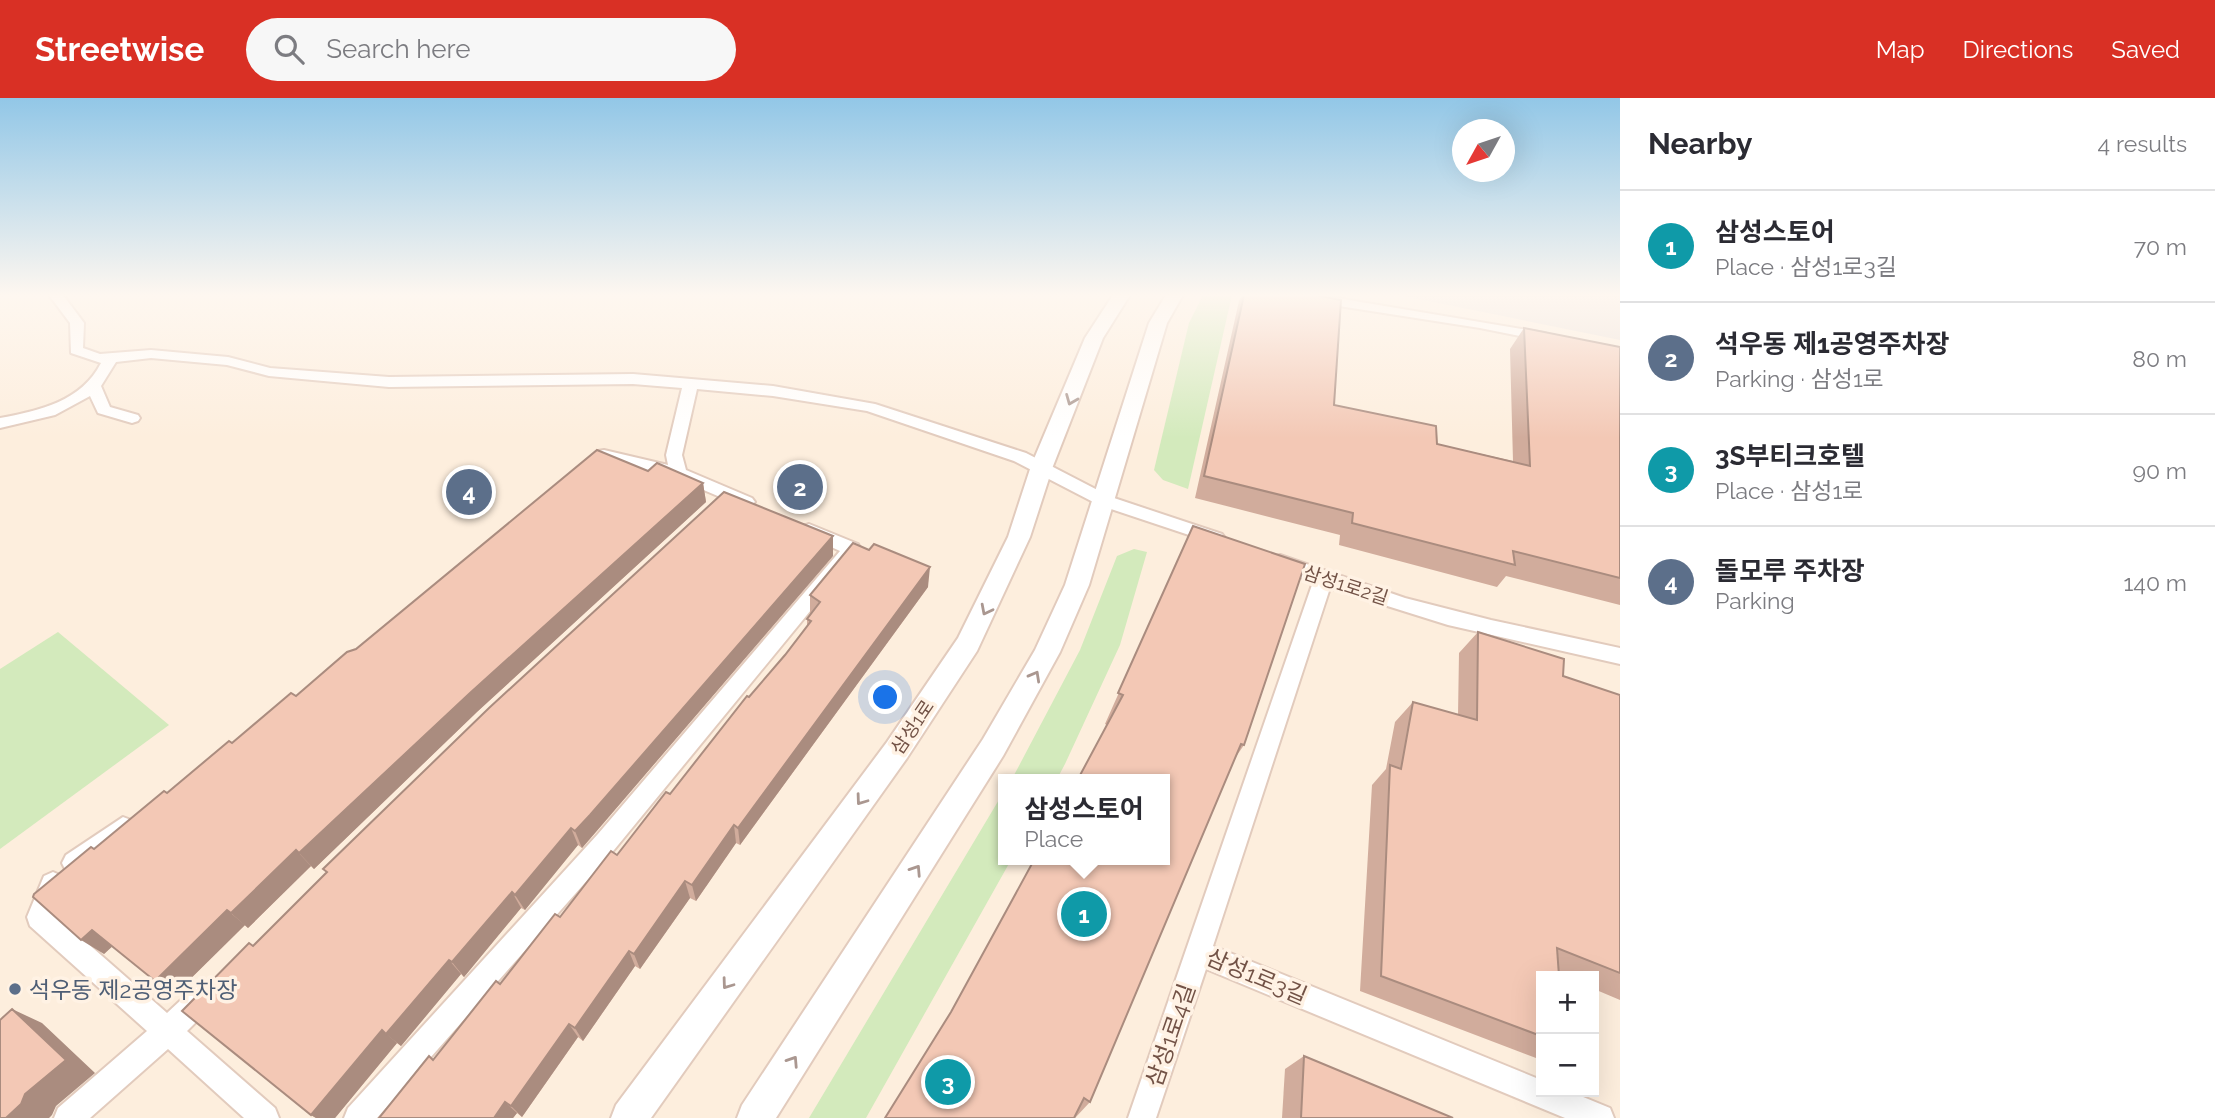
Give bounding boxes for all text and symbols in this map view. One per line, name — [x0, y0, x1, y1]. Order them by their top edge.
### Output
search box — [246, 18, 736, 81]
text: Streetwise — [35, 30, 204, 69]
icon: search — [270, 30, 308, 68]
text: Search here — [326, 34, 471, 64]
text: Map — [1876, 35, 1925, 64]
text: Directions — [1963, 35, 2073, 64]
text: Saved — [2111, 35, 2180, 64]
north arrow — [1452, 119, 1515, 182]
text: Nearby — [1648, 126, 1752, 161]
text: 4 results — [2098, 130, 2187, 157]
text: 삼성스토어 — [1715, 217, 1835, 247]
text: 1 — [1665, 233, 1677, 260]
text: 70 m — [2134, 233, 2187, 260]
text: Place · 삼성1로3길 — [1715, 253, 1897, 280]
text: 석우동 제1공영주차장 — [1715, 329, 1949, 359]
text: 2 — [1665, 345, 1677, 372]
text: 80 m — [2132, 345, 2187, 372]
text: Parking · 삼성1로 — [1715, 365, 1884, 392]
one-way arrow — [1065, 393, 1079, 405]
text: 3S부티크호텔 — [1715, 441, 1865, 471]
text: 3 — [1665, 457, 1677, 484]
text: 90 m — [2132, 457, 2187, 484]
pin: 2 — [777, 461, 823, 513]
pin: 4 — [446, 466, 492, 518]
text: Place · 삼성1로 — [1715, 477, 1864, 504]
text: 돌모루 주차장 — [1715, 556, 1865, 586]
street label: 삼성1로2길 — [1301, 561, 1391, 609]
text: 4 — [1664, 569, 1678, 596]
text: 140 m — [2124, 569, 2187, 596]
text: Parking — [1715, 587, 1795, 614]
one-way arrow — [980, 603, 994, 616]
one-way arrow — [1027, 671, 1040, 683]
your location — [868, 680, 902, 714]
street label: 삼성1로 — [886, 696, 938, 758]
popup — [998, 774, 1170, 865]
one-way arrow — [857, 792, 869, 805]
text: 삼성스토어 — [1024, 794, 1144, 824]
text: Place — [1024, 825, 1083, 852]
one-way arrow — [907, 864, 920, 877]
pin: 1 — [1061, 888, 1107, 940]
street label: 삼성1로3길 — [1203, 943, 1311, 1009]
map controls — [1536, 971, 1599, 1097]
button: + — [1536, 971, 1599, 1034]
place label: 석우동 제2공영주차장 — [29, 976, 237, 1003]
one-way arrow — [722, 976, 735, 989]
street label: 삼성1로4길 — [1140, 980, 1200, 1090]
marker: 석우동 제2공영주차장 — [7, 981, 23, 997]
button: − — [1536, 1034, 1599, 1097]
one-way arrow — [784, 1056, 797, 1069]
pin: 3 — [925, 1056, 971, 1108]

